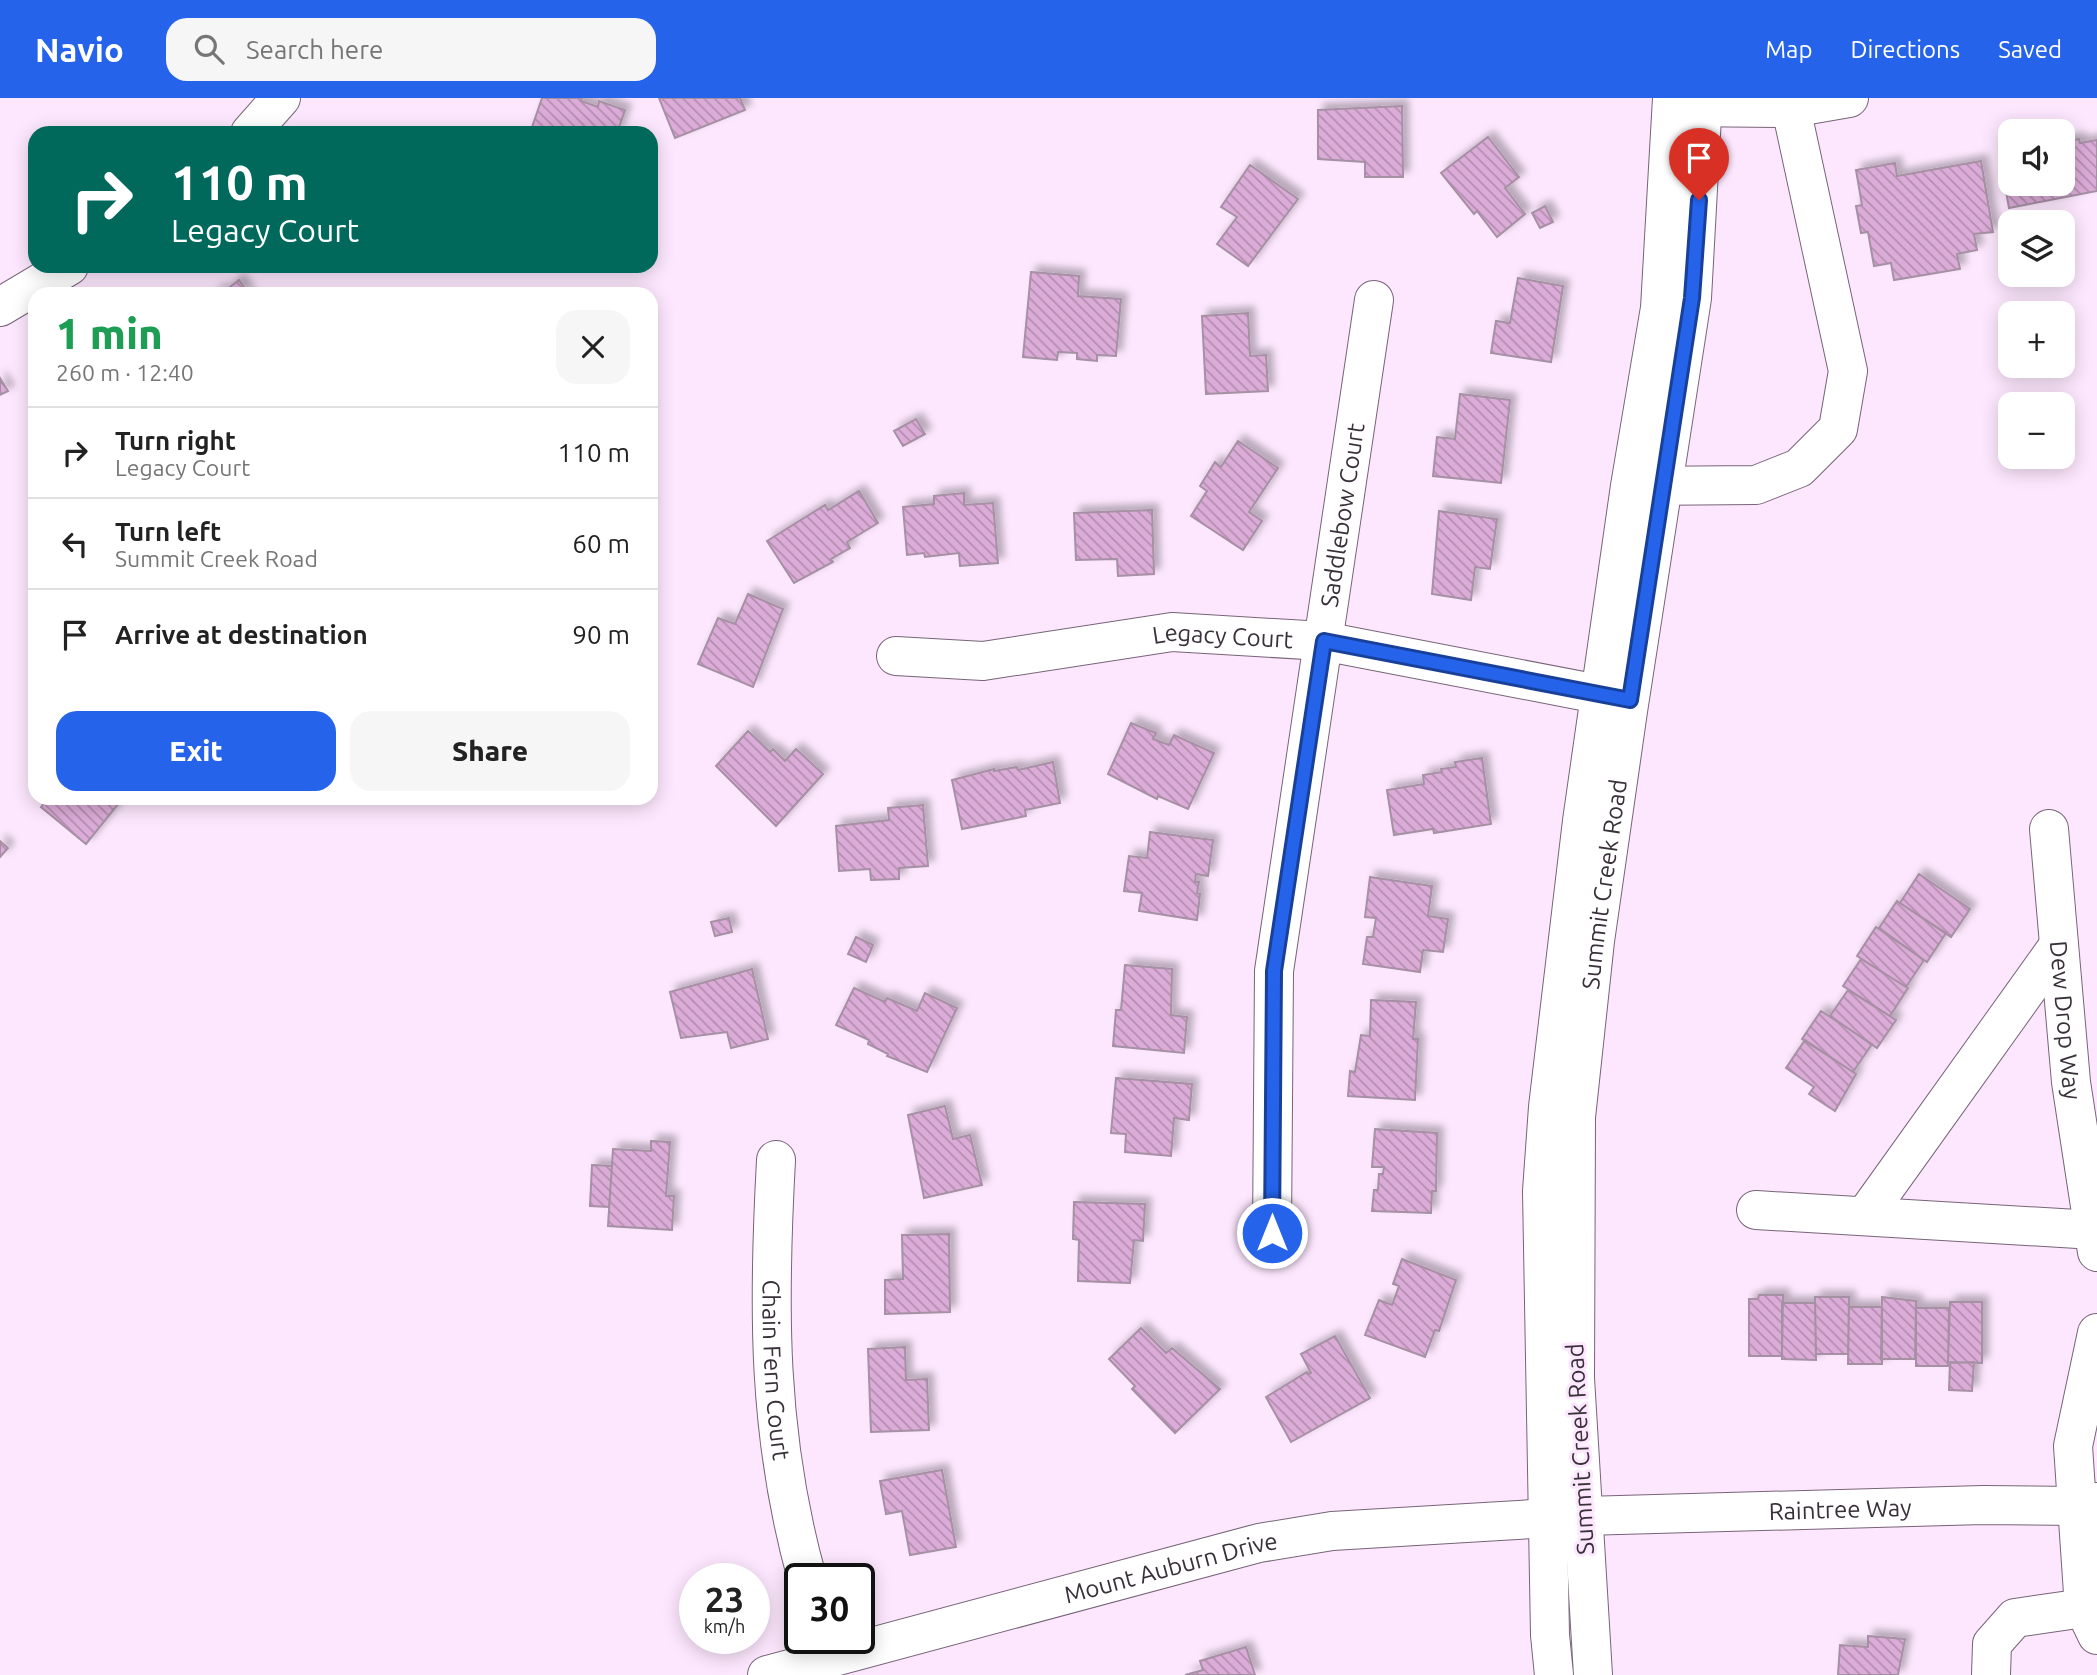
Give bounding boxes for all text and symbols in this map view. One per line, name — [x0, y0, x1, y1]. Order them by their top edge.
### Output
search box — [166, 18, 656, 81]
icon: search — [190, 30, 228, 68]
text: Navio — [35, 31, 124, 68]
text: Search here — [246, 35, 383, 64]
text: Map — [1765, 36, 1812, 63]
text: Directions — [1850, 36, 1960, 63]
text: Saved — [1998, 36, 2062, 63]
map controls — [1998, 119, 2075, 469]
button: sound — [1998, 119, 2075, 196]
pin — [1669, 128, 1729, 200]
icon: arrive — [1680, 139, 1718, 177]
icon: right — [56, 154, 147, 245]
text: 110 m — [171, 154, 308, 209]
button: layers — [1998, 210, 2075, 287]
text: Legacy Court — [171, 212, 359, 248]
button: + — [1998, 301, 2075, 378]
text: 1 min — [56, 310, 163, 357]
button: close — [556, 310, 630, 384]
text: 260 m · 12:40 — [56, 360, 194, 385]
button: − — [1998, 392, 2075, 469]
street label: Saddlebow Court — [1315, 421, 1369, 609]
text: Turn right — [115, 426, 236, 455]
icon: right — [56, 434, 94, 472]
text: 110 m — [558, 438, 630, 467]
text: Legacy Court — [115, 455, 250, 480]
text: Turn left — [115, 517, 221, 546]
icon: left — [56, 525, 94, 563]
text: 60 m — [572, 529, 630, 558]
text: Summit Creek Road — [115, 546, 318, 571]
icon: arrive — [56, 616, 94, 654]
street label: Legacy Court — [1150, 618, 1294, 653]
text: Arrive at destination — [115, 620, 368, 649]
text: 90 m — [572, 620, 630, 649]
button: Exit — [56, 711, 336, 791]
button: Share — [350, 711, 630, 791]
street label: Summit Creek Road — [1576, 777, 1632, 991]
street label: Dew Drop Way — [2045, 940, 2087, 1102]
position arrow — [1235, 1196, 1309, 1270]
street label: Chain Fern Court — [758, 1279, 796, 1462]
street label: Summit Creek Road — [1561, 1343, 1599, 1555]
street label: Raintree Way — [1768, 1493, 1912, 1524]
street label: Mount Auburn Drive — [1061, 1527, 1279, 1608]
speed limit sign: 30 — [784, 1563, 875, 1654]
text: 23 — [705, 1579, 744, 1619]
text: km/h — [704, 1616, 745, 1636]

